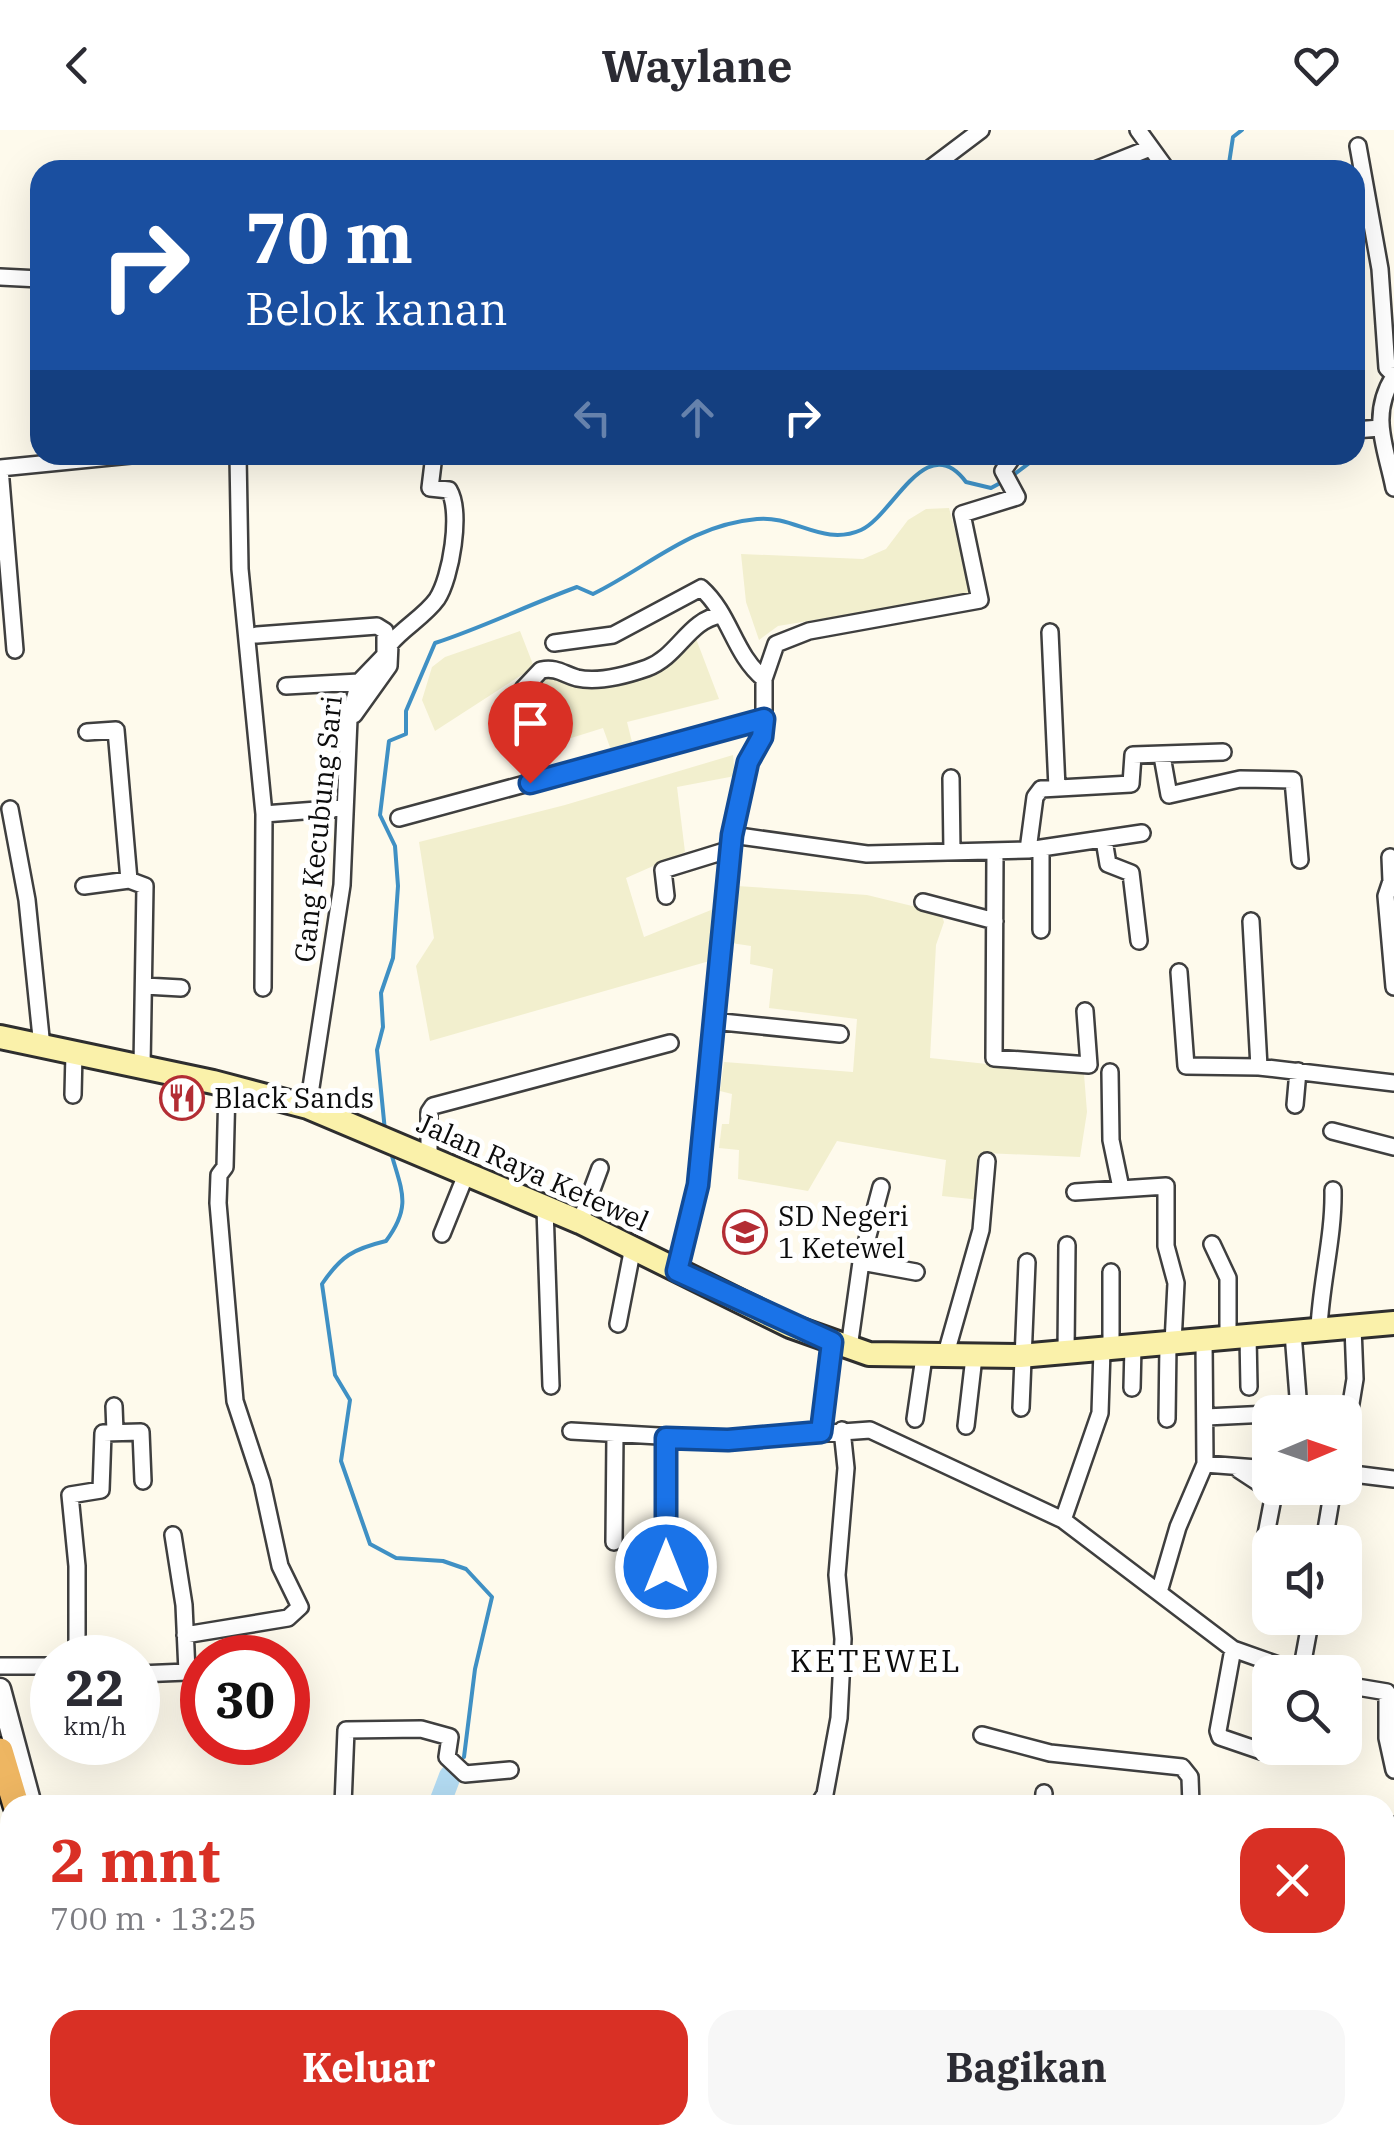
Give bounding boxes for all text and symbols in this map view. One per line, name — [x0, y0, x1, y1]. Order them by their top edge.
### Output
text: Waylane — [602, 36, 792, 94]
icon: back — [50, 38, 105, 93]
icon: heart — [1289, 38, 1344, 93]
text: 70 m — [245, 191, 413, 282]
icon: right — [80, 200, 210, 330]
text: Belok kanan — [245, 279, 508, 337]
icon: left — [565, 390, 620, 445]
icon: ahead — [670, 390, 725, 445]
icon: right — [775, 390, 830, 445]
pin — [488, 681, 573, 784]
street label: Gang Kecubung Sari — [285, 694, 350, 964]
icon: arrive — [503, 696, 558, 751]
restaurant icon: Black Sands — [159, 1075, 205, 1121]
place label: Black Sands — [214, 1079, 374, 1116]
street label: Jalan Raya Ketewel — [411, 1104, 655, 1239]
place label: SD Negeri 1 Ketewel — [778, 1197, 909, 1266]
school or university icon: SD Negeri 1 Ketewel — [722, 1209, 768, 1255]
north arrow — [1252, 1395, 1362, 1505]
map controls — [1252, 1395, 1362, 1765]
position arrow — [614, 1515, 718, 1619]
button: sound — [1252, 1525, 1362, 1635]
speed limit sign: 30 — [180, 1635, 310, 1765]
district label: KETEWEL — [790, 1639, 962, 1681]
text: 22 — [65, 1655, 125, 1720]
button: search — [1252, 1655, 1362, 1765]
text: km/h — [63, 1709, 127, 1742]
text: 2 mnt — [50, 1820, 220, 1899]
button: close — [1240, 1828, 1345, 1933]
text: 700 m · 13:25 — [50, 1897, 257, 1939]
button: Keluar — [50, 2010, 688, 2125]
button: Bagikan — [708, 2010, 1345, 2125]

